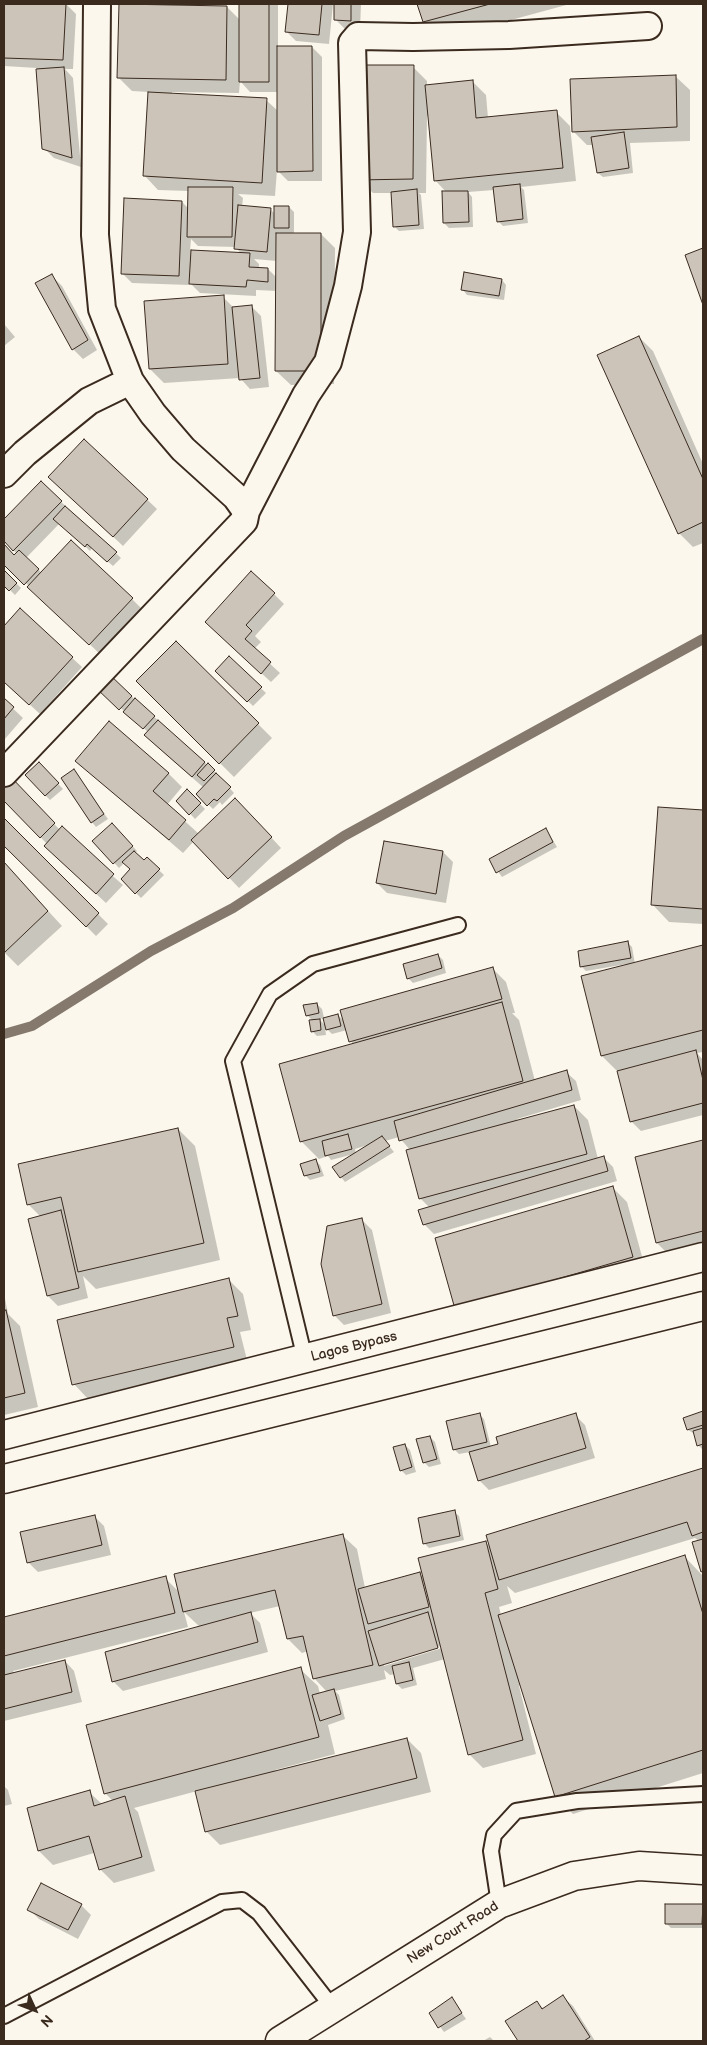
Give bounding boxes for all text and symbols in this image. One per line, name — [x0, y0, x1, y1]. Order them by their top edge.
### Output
street label: Lagos Bypass — [309, 1328, 399, 1366]
street label: New Court Road — [404, 1898, 502, 1968]
north arrow — [10, 1985, 60, 2035]
text: N — [37, 2011, 56, 2030]

